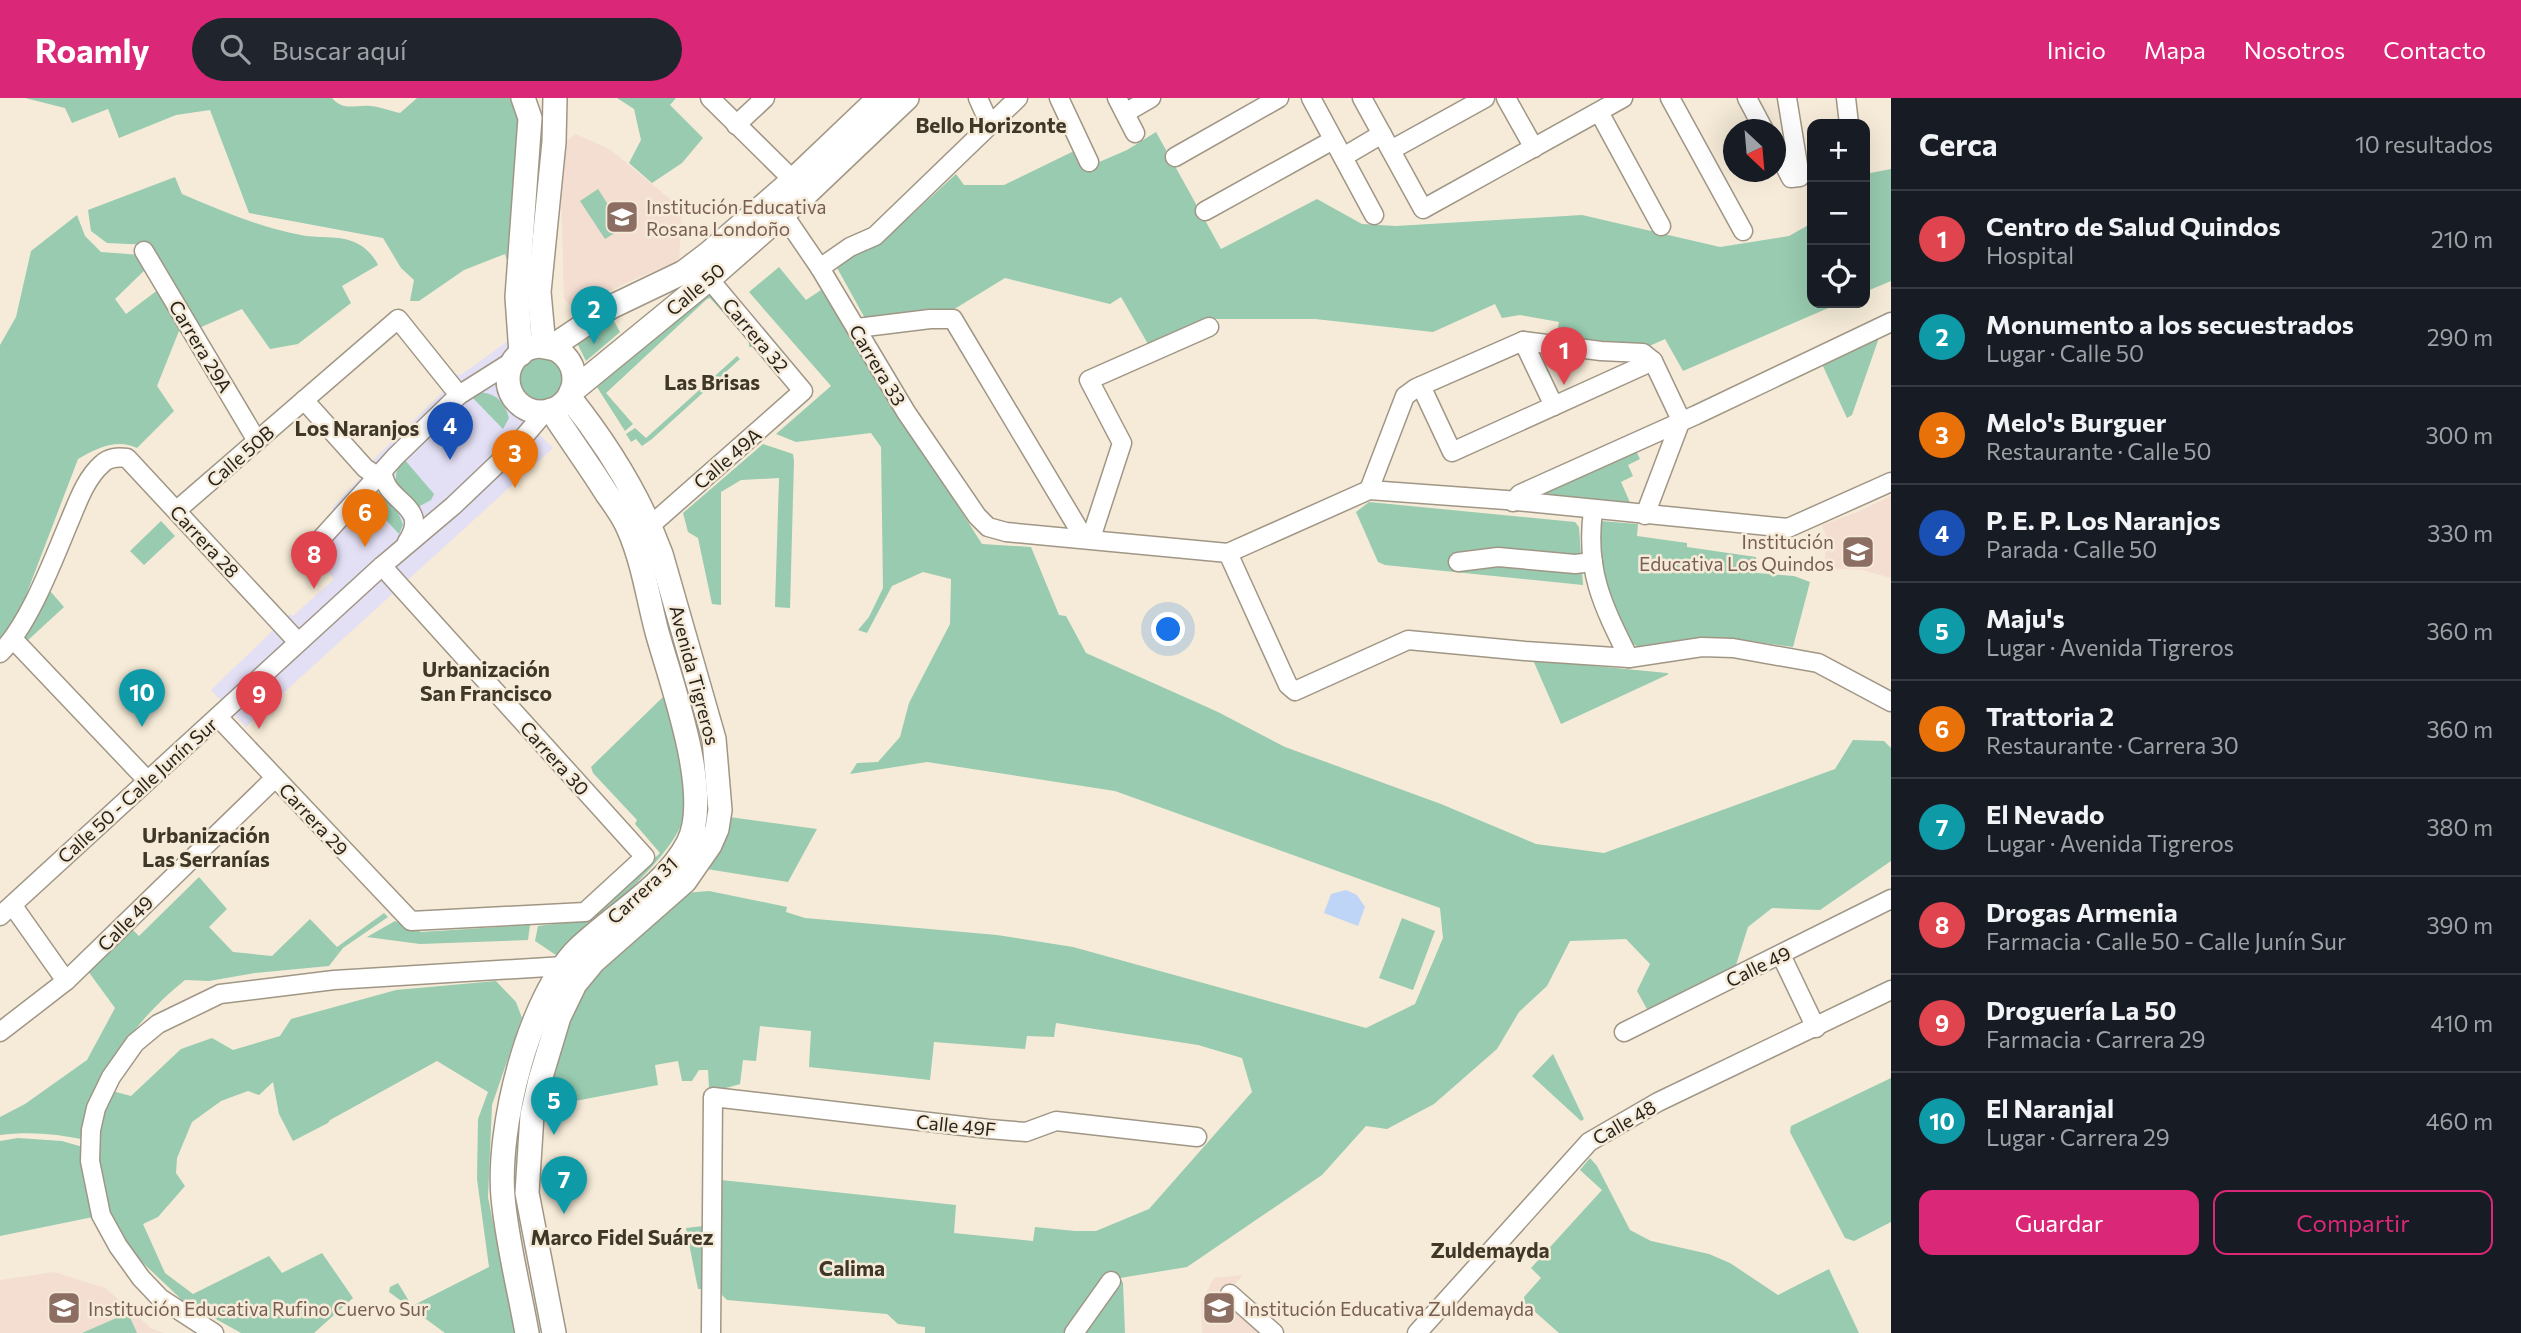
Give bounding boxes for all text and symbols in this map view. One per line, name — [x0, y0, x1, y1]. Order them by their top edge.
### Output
search box — [192, 18, 682, 81]
text: Roamly — [35, 29, 150, 70]
icon: search — [216, 30, 254, 68]
text: Buscar aquí — [272, 34, 407, 65]
text: Inicio — [2047, 35, 2106, 64]
text: Mapa — [2144, 35, 2206, 64]
text: Nosotros — [2244, 35, 2345, 64]
text: Contacto — [2383, 35, 2486, 64]
district label: Bello Horizonte — [915, 112, 1067, 137]
north arrow — [1723, 119, 1786, 182]
map controls — [1807, 119, 1870, 308]
button: + — [1807, 119, 1870, 182]
text: Cerca — [1919, 125, 1998, 162]
text: 10 resultados — [2355, 130, 2493, 158]
button: − — [1807, 182, 1870, 245]
place label: Institución Educativa Rosana Londoño — [646, 195, 826, 240]
school or university icon: Institución Educativa Rosana Londoño — [603, 198, 641, 236]
text: Centro de Salud Quindos — [1986, 210, 2281, 241]
text: 1 — [1937, 225, 1947, 253]
text: 210 m — [2431, 225, 2493, 253]
text: Hospital — [1986, 241, 2074, 269]
button: locate — [1807, 245, 1870, 308]
street label: Calle 50 — [661, 258, 729, 320]
pin: 2 — [571, 286, 617, 344]
street label: Carrera 32 — [718, 293, 794, 377]
street label: Carrera 29A — [164, 296, 238, 396]
text: Monumento a los secuestrados — [1986, 308, 2354, 339]
street label: Carrera 33 — [845, 320, 911, 410]
text: 2 — [1935, 323, 1949, 351]
text: 290 m — [2427, 323, 2493, 351]
pin: 1 — [1541, 327, 1587, 385]
text: Lugar · Calle 50 — [1986, 339, 2144, 367]
district label: Las Brisas — [664, 369, 760, 394]
pin: 4 — [427, 402, 473, 460]
text: Melo's Burguer — [1986, 406, 2166, 437]
district label: Los Naranjos — [295, 415, 420, 440]
street label: Calle 50B — [202, 420, 278, 492]
text: 3 — [1935, 421, 1949, 449]
text: 300 m — [2425, 421, 2493, 449]
street label: Calle 49A — [689, 422, 765, 494]
pin: 3 — [492, 430, 538, 488]
text: Restaurante · Calle 50 — [1986, 437, 2212, 465]
pin: 6 — [342, 489, 388, 547]
street label: Carrera 28 — [166, 500, 244, 582]
text: P. E. P. Los Naranjos — [1986, 504, 2221, 535]
text: 4 — [1935, 519, 1949, 547]
text: 330 m — [2427, 519, 2493, 547]
place label: Institución Educativa Los Quindos — [1639, 530, 1834, 575]
pin: 8 — [291, 531, 337, 589]
school or university icon: Institución Educativa Los Quindos — [1839, 533, 1877, 571]
text: Parada · Calle 50 — [1986, 535, 2157, 563]
text: Maju's — [1986, 602, 2065, 633]
street label: Avenida Tigreros — [665, 603, 725, 747]
your location — [1151, 612, 1185, 646]
text: 5 — [1935, 617, 1949, 645]
text: 360 m — [2426, 617, 2493, 645]
text: Lugar · Avenida Tigreros — [1986, 633, 2234, 661]
district label: Urbanización San Francisco — [420, 656, 552, 705]
pin: 10 — [119, 669, 165, 727]
pin: 9 — [236, 671, 282, 729]
text: Trattoria 2 — [1986, 700, 2114, 731]
street label: Calle 50 - Calle Junín Sur — [52, 712, 222, 868]
text: 6 — [1935, 715, 1949, 743]
text: 360 m — [2426, 715, 2493, 743]
street label: Carrera 30 — [516, 716, 594, 800]
text: Restaurante · Carrera 30 — [1986, 731, 2239, 759]
street label: Carrera 29 — [275, 778, 353, 860]
text: El Nevado — [1986, 798, 2105, 829]
text: 7 — [1936, 813, 1948, 841]
text: 380 m — [2426, 813, 2493, 841]
district label: Urbanización Las Serranías — [142, 822, 270, 871]
text: Lugar · Avenida Tigreros — [1986, 829, 2234, 857]
street label: Carrera 31 — [602, 852, 682, 928]
street label: Calle 49 — [92, 890, 158, 956]
text: Drogas Armenia — [1986, 896, 2178, 927]
text: 8 — [1935, 911, 1949, 939]
text: 390 m — [2426, 911, 2493, 939]
text: Farmacia · Calle 50 - Calle Junín Sur — [1986, 927, 2346, 955]
street label: Calle 49 — [1722, 940, 1794, 992]
text: Droguería La 50 — [1986, 994, 2177, 1025]
text: 9 — [1935, 1009, 1949, 1037]
text: 410 m — [2431, 1009, 2493, 1037]
text: Farmacia · Carrera 29 — [1986, 1025, 2206, 1053]
pin: 5 — [531, 1077, 577, 1135]
text: El Naranjal — [1986, 1092, 2114, 1123]
street label: Calle 48 — [1588, 1095, 1660, 1149]
text: 10 — [1929, 1107, 1955, 1135]
text: 460 m — [2426, 1107, 2493, 1135]
street label: Calle 49F — [915, 1109, 997, 1141]
text: Lugar · Carrera 29 — [1986, 1123, 2170, 1151]
pin: 7 — [541, 1156, 587, 1214]
button: Guardar — [1919, 1190, 2199, 1255]
button: Compartir — [2213, 1190, 2493, 1255]
district label: Marco Fidel Suárez — [530, 1224, 714, 1249]
district label: Zuldemayda — [1430, 1237, 1550, 1262]
district label: Calima — [819, 1255, 885, 1280]
school or university icon: Institución Educativa Rufino Cuervo Sur — [45, 1289, 83, 1327]
school or university icon: Institución Educativa Zuldemayda — [1200, 1289, 1238, 1327]
place label: Institución Educativa Rufino Cuervo Sur — [88, 1297, 429, 1320]
place label: Institución Educativa Zuldemayda — [1244, 1297, 1534, 1320]

